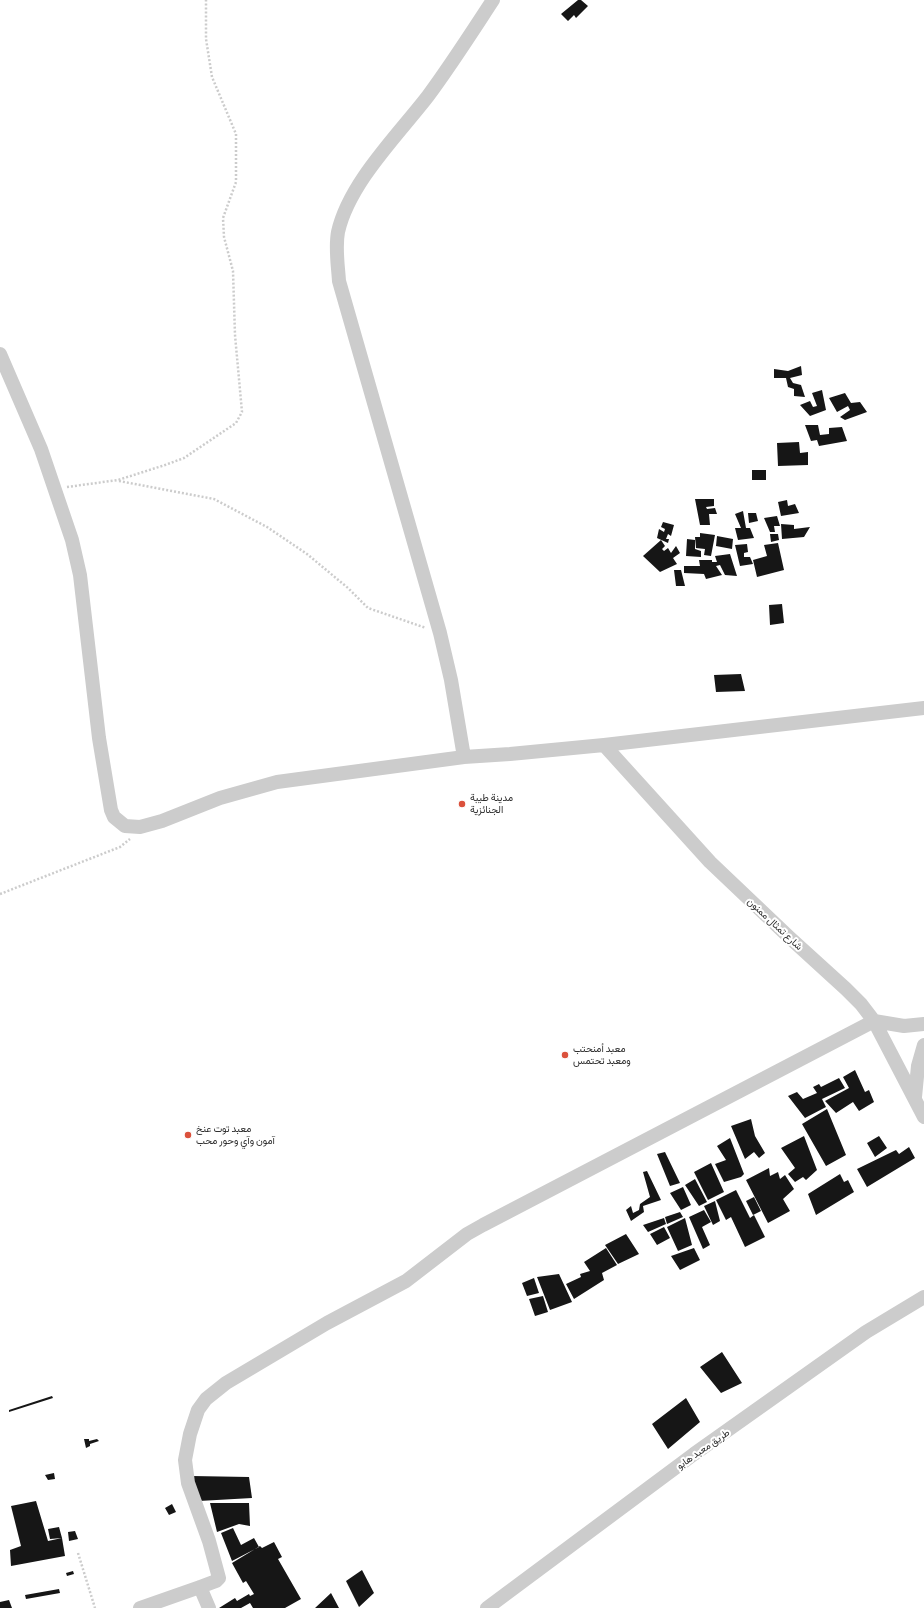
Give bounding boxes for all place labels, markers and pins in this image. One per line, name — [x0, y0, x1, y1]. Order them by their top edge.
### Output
place label: مدينة طيبة الجنائزية — [470, 792, 513, 816]
marker: مدينة طيبة الجنائزية — [457, 799, 467, 809]
place label: معبد أمنحتب ومعبد تحتمس — [573, 1043, 631, 1066]
marker: معبد أمنحتب ومعبد تحتمس — [560, 1050, 570, 1060]
place label: معبد توت عنخ آمون وآي وحور محب — [196, 1123, 275, 1146]
marker: معبد توت عنخ آمون وآي وحور محب — [183, 1130, 193, 1140]

